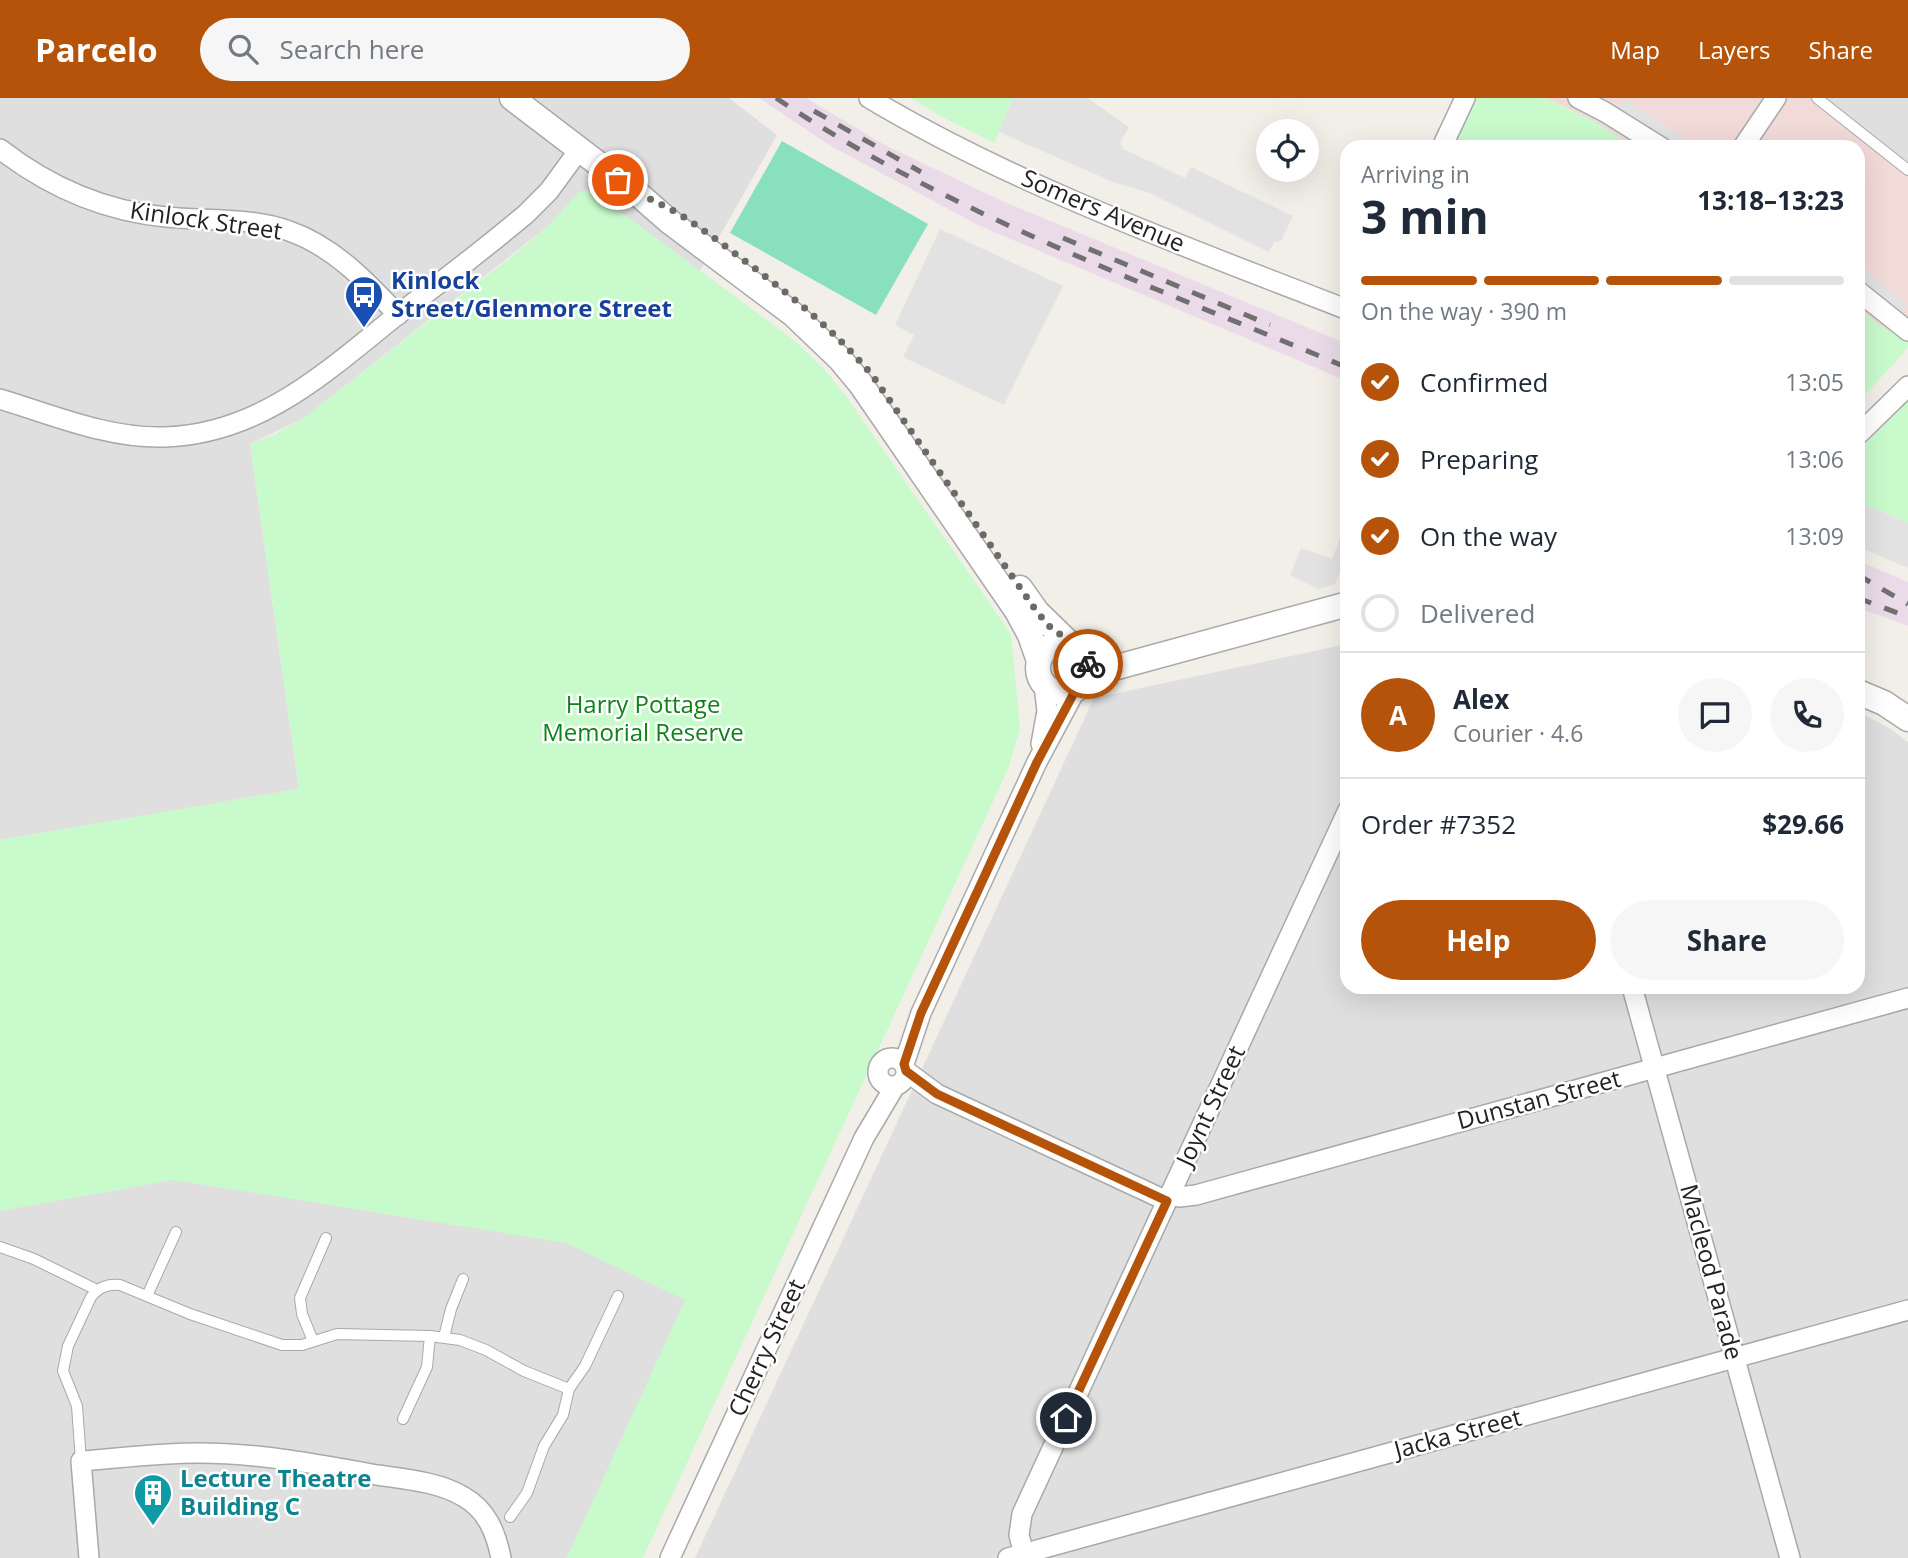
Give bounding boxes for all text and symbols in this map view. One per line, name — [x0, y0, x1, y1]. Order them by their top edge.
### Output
search box — [200, 18, 690, 81]
text: Parcelo — [35, 27, 158, 72]
icon: search — [224, 30, 262, 68]
text: Search here — [280, 31, 424, 67]
text: Map — [1610, 33, 1660, 66]
text: Layers — [1698, 33, 1771, 66]
text: Share — [1809, 33, 1873, 66]
map controls — [1256, 119, 1319, 182]
button: locate — [1256, 119, 1319, 182]
pin — [588, 150, 648, 210]
text: Arriving in — [1361, 158, 1470, 190]
street label: Somers Avenue — [1017, 160, 1190, 259]
icon: bag — [599, 161, 637, 199]
text: 13:18–13:23 — [1697, 182, 1844, 218]
text: 3 min — [1361, 185, 1489, 247]
street label: Kinlock Street — [128, 193, 284, 247]
place label: Kinlock Street/Glenmore Street — [391, 263, 672, 324]
bus stop icon: Kinlock Street/Glenmore Street — [343, 274, 385, 329]
text: On the way · 390 m — [1361, 295, 1567, 327]
icon: check — [1361, 363, 1399, 401]
text: Confirmed — [1420, 364, 1548, 400]
text: 13:05 — [1785, 366, 1844, 398]
icon: check — [1361, 440, 1399, 478]
text: Preparing — [1420, 441, 1538, 477]
text: 13:06 — [1785, 443, 1844, 475]
icon: check — [1361, 517, 1399, 555]
text: On the way — [1420, 518, 1557, 554]
text: 13:09 — [1785, 520, 1844, 552]
text: Delivered — [1420, 595, 1535, 631]
courier — [1053, 629, 1123, 699]
icon: bike — [1069, 645, 1107, 683]
button: chat — [1678, 678, 1752, 752]
button: phone — [1770, 678, 1844, 752]
text: Alex — [1453, 681, 1509, 717]
park label: Harry Pottage Memorial Reserve — [542, 687, 744, 748]
text: A — [1389, 697, 1407, 733]
text: Courier · 4.6 — [1453, 717, 1583, 749]
text: Order #7352 — [1361, 806, 1516, 842]
text: $29.66 — [1762, 806, 1844, 842]
button: Help — [1361, 900, 1596, 980]
button: Share — [1610, 900, 1844, 980]
street label: Joynt Street — [1166, 1040, 1252, 1173]
street label: Dunstan Street — [1453, 1061, 1624, 1136]
street label: Macleod Parade — [1673, 1180, 1752, 1363]
street label: Cherry Street — [719, 1273, 812, 1422]
pin — [1036, 1388, 1096, 1448]
icon: home — [1047, 1399, 1085, 1437]
street label: Jacka Street — [1388, 1400, 1525, 1466]
place label: Lecture Theatre Building C — [180, 1461, 371, 1522]
building icon: Lecture Theatre Building C — [132, 1472, 174, 1527]

